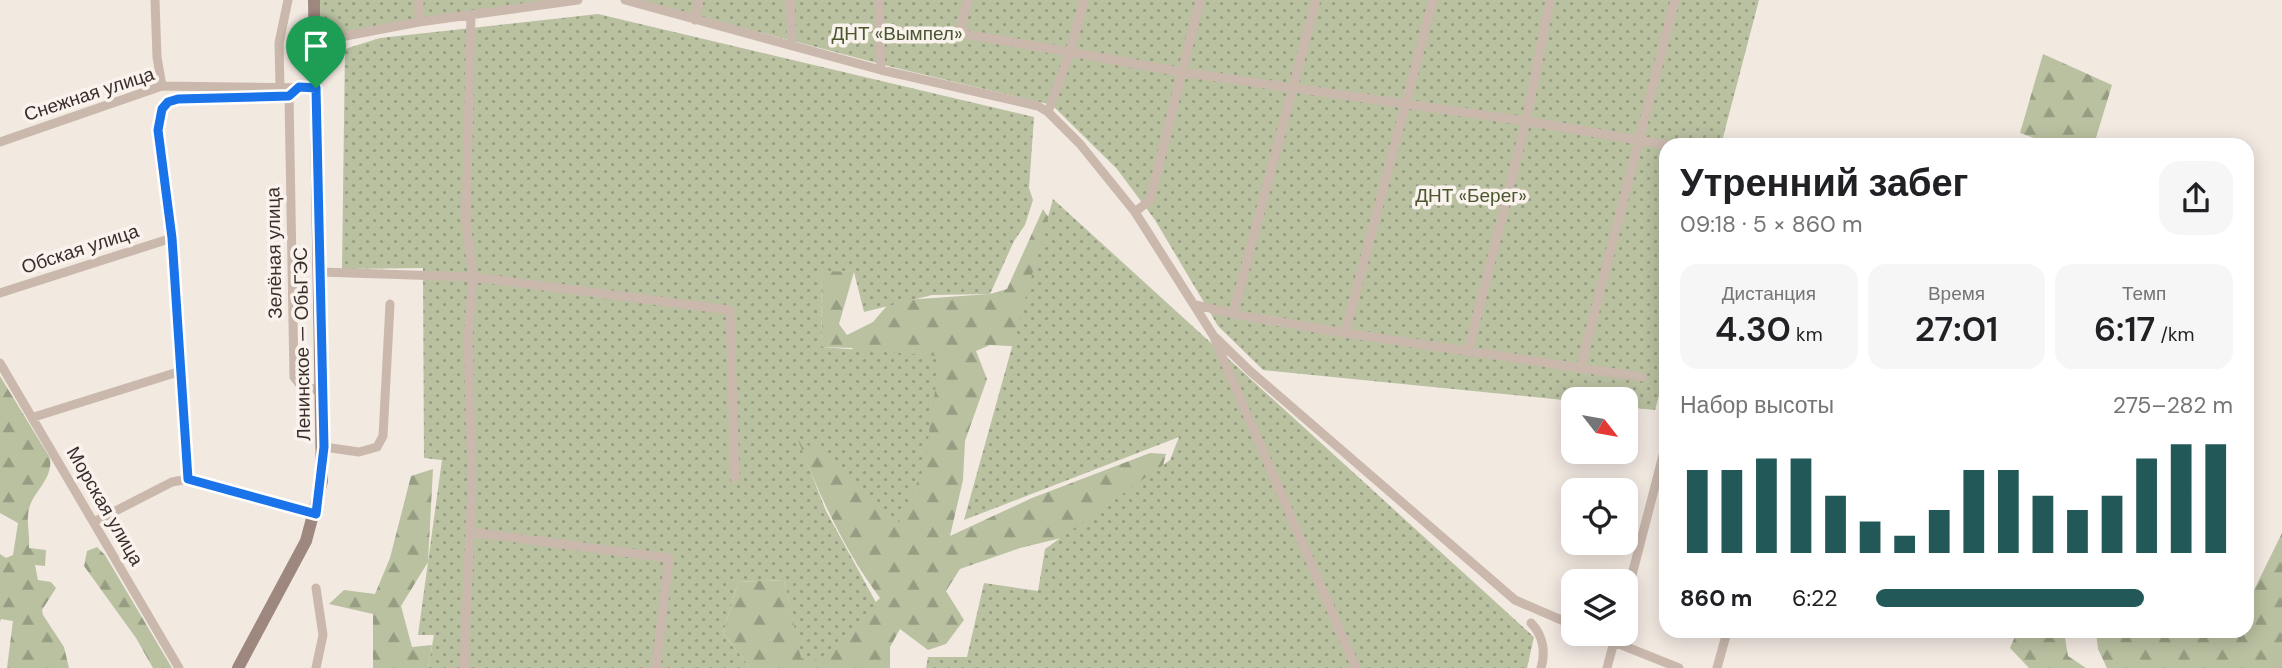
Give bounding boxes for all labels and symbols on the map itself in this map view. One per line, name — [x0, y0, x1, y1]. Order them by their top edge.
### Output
pin — [286, 16, 346, 88]
park label: ДНТ «Вымпел» — [831, 21, 963, 46]
street label: Снежная улица — [21, 61, 158, 127]
park label: ДНТ «Берег» — [1415, 183, 1527, 208]
street label: Зелёная улица — [260, 187, 288, 319]
street label: Обская улица — [18, 218, 142, 280]
street label: Ленинское — ОбьГЭС — [288, 247, 316, 441]
north arrow — [1561, 387, 1638, 464]
street label: Морская улица — [61, 442, 149, 570]

